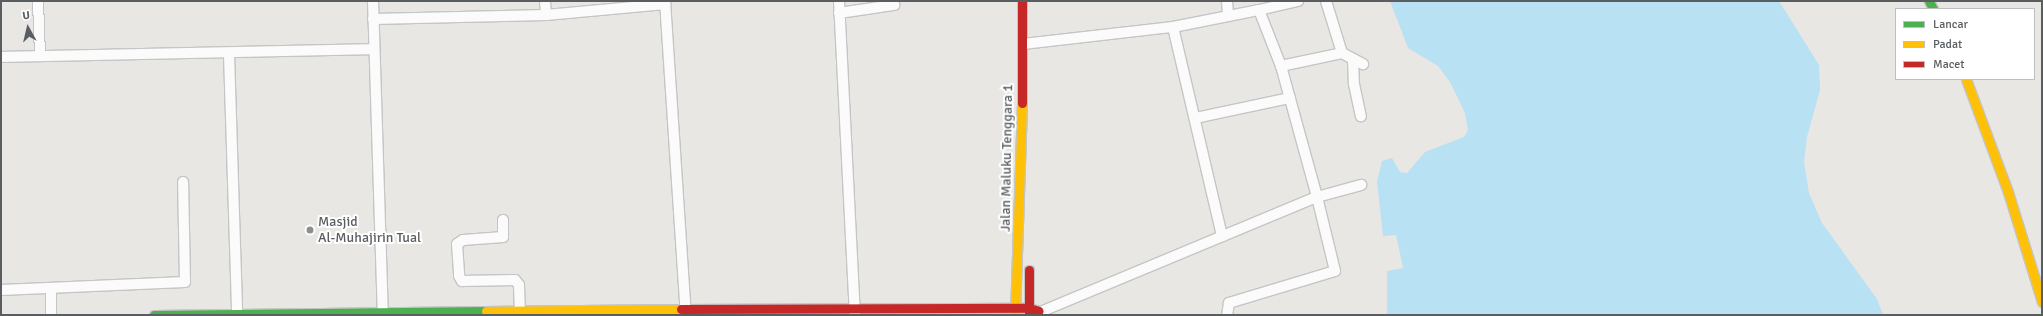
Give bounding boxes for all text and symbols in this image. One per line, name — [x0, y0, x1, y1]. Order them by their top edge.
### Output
north arrow — [8, 8, 48, 48]
legend — [1895, 8, 2035, 80]
text: U — [22, 9, 31, 23]
text: Lancar — [1933, 17, 1968, 32]
text: Padat — [1933, 37, 1962, 52]
text: Macet — [1933, 57, 1965, 72]
street label: Jalan Maluku Tenggara 1 — [997, 84, 1017, 232]
place label: Masjid Al-Muhajirin Tual — [318, 214, 421, 246]
marker: Masjid Al-Muhajirin Tual — [305, 225, 315, 235]

